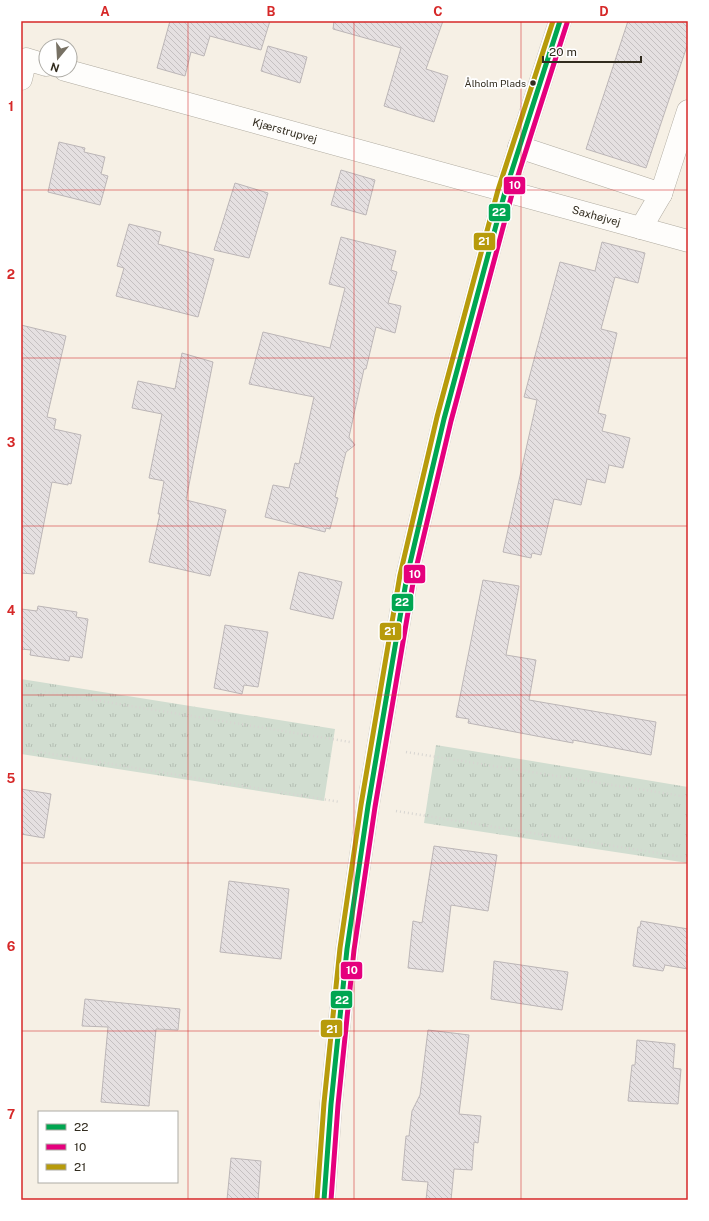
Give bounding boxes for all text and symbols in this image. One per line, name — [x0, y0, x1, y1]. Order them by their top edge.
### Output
text: A — [100, 4, 110, 19]
text: B — [267, 4, 276, 19]
text: C — [433, 4, 443, 19]
text: D — [599, 4, 609, 19]
north arrow — [38, 38, 78, 78]
scale bar — [543, 38, 641, 64]
text: 20 m — [549, 45, 577, 59]
text: N — [49, 60, 61, 75]
place label: Ålholm Plads — [465, 77, 526, 89]
marker: Ålholm Plads — [528, 78, 538, 88]
text: 1 — [8, 99, 14, 114]
street label: Kjærstrupvej — [251, 116, 319, 145]
line badge: 10 — [503, 176, 526, 195]
text: 10 — [509, 179, 521, 191]
line badge: 22 — [488, 203, 511, 222]
street label: Saxhøjvej — [571, 203, 622, 228]
text: 22 — [492, 206, 506, 218]
line badge: 21 — [473, 232, 496, 251]
text: 21 — [478, 235, 490, 247]
text: 2 — [7, 267, 15, 282]
text: 3 — [7, 435, 16, 450]
line badge: 10 — [403, 564, 426, 584]
text: 10 — [409, 568, 421, 580]
line badge: 22 — [391, 593, 414, 612]
text: 22 — [395, 596, 409, 608]
text: 4 — [7, 603, 16, 618]
line badge: 21 — [379, 622, 402, 641]
text: 21 — [384, 625, 396, 637]
text: 5 — [7, 771, 16, 786]
text: 6 — [7, 939, 16, 954]
line badge: 10 — [340, 961, 363, 980]
text: 10 — [346, 964, 358, 976]
line badge: 22 — [330, 990, 353, 1009]
text: 22 — [335, 994, 349, 1006]
line badge: 21 — [320, 1019, 343, 1038]
text: 21 — [326, 1023, 338, 1035]
text: 7 — [7, 1107, 15, 1122]
legend — [38, 1111, 178, 1183]
text: 22 — [74, 1120, 88, 1134]
text: 10 — [74, 1140, 86, 1154]
text: 21 — [74, 1160, 86, 1174]

